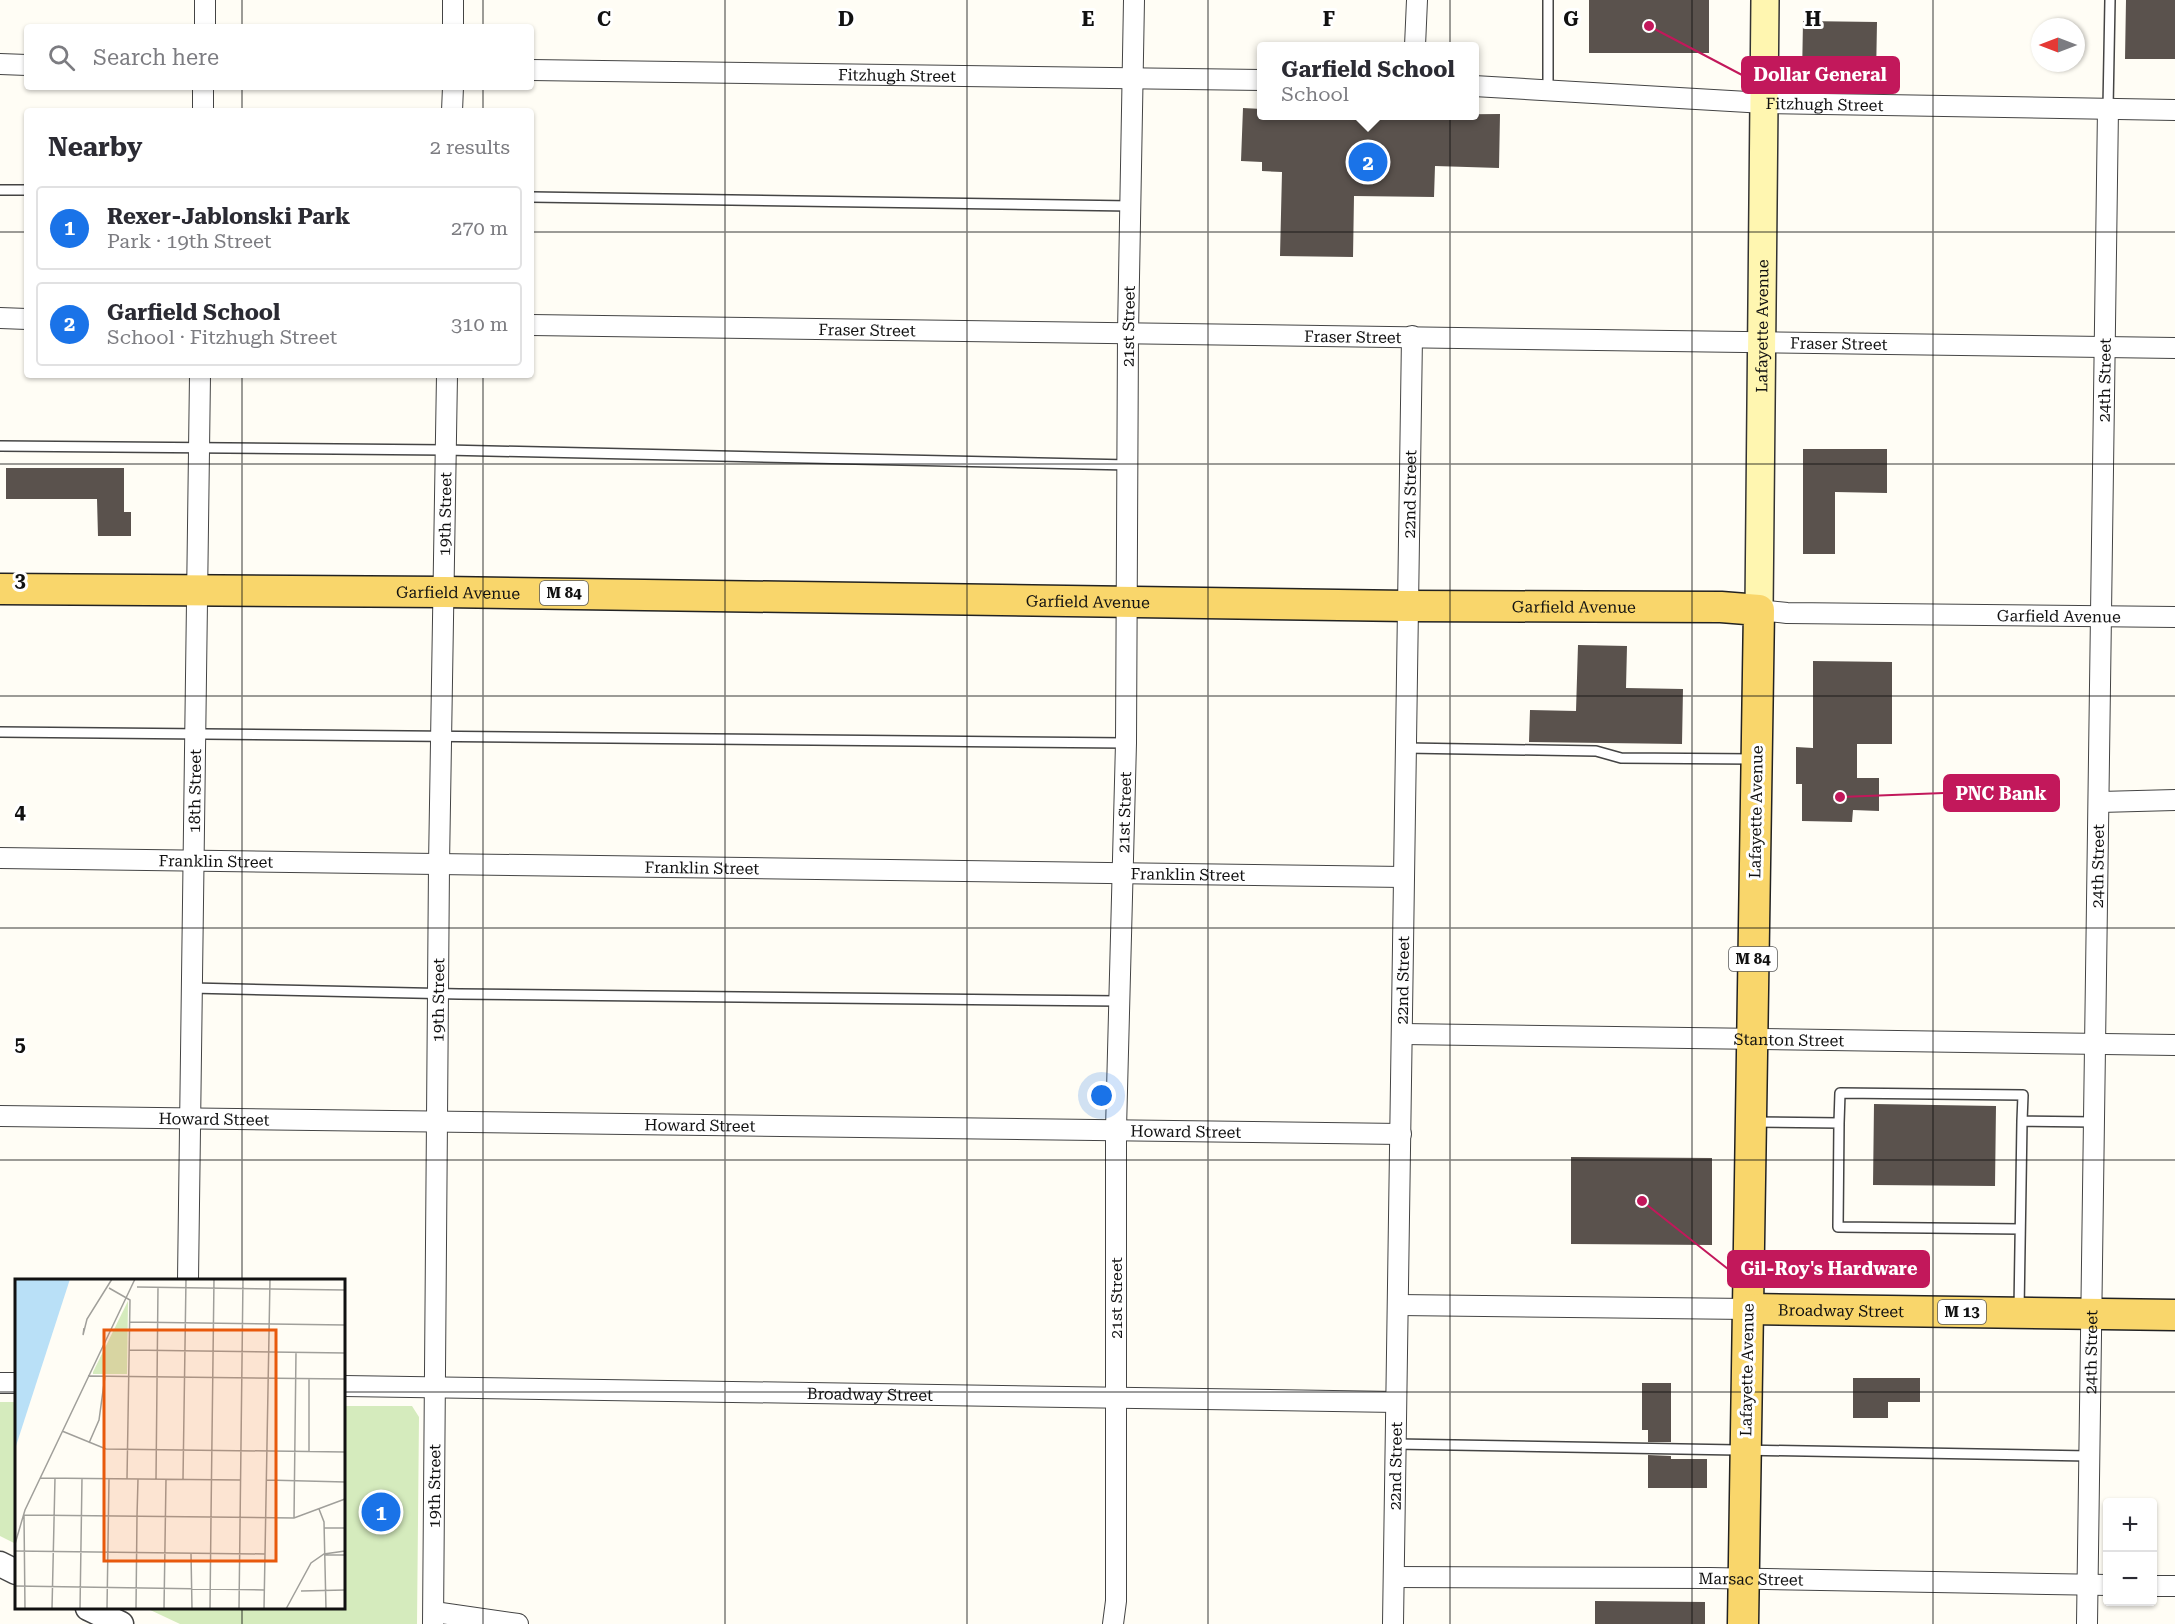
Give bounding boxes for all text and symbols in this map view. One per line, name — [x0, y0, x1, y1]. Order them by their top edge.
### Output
text: C — [597, 7, 611, 31]
text: D — [838, 7, 854, 31]
text: E — [1082, 7, 1095, 31]
text: F — [1323, 7, 1335, 31]
text: G — [1563, 7, 1579, 31]
text: H — [1805, 7, 1821, 31]
north arrow — [2031, 18, 2085, 72]
search box — [24, 24, 534, 90]
icon: search — [45, 41, 78, 74]
popup — [1257, 42, 1479, 120]
text: Search here — [93, 45, 219, 70]
text: Garfield School — [1281, 57, 1455, 82]
callout: Dollar General — [1742, 57, 1899, 93]
text: Dollar General — [1753, 64, 1887, 85]
street label: Fitzhugh Street — [838, 65, 956, 85]
text: School — [1281, 82, 1349, 106]
street label: Fitzhugh Street — [1765, 94, 1884, 115]
text: Nearby — [48, 132, 142, 162]
text: 2 results — [430, 135, 510, 159]
pin: 2 — [1348, 140, 1388, 184]
text: Rexer-Jablonski Park — [107, 204, 350, 229]
text: 1 — [64, 216, 75, 240]
text: 270 m — [451, 216, 508, 240]
text: Park · 19th Street — [107, 229, 271, 253]
street label: Lafayette Avenue — [1752, 259, 1772, 393]
street label: 21st Street — [1118, 285, 1138, 367]
text: Garfield School — [107, 300, 280, 325]
text: 2 — [64, 312, 75, 336]
text: 310 m — [451, 312, 508, 336]
street label: Fraser Street — [818, 320, 916, 340]
text: School · Fitzhugh Street — [107, 325, 337, 349]
street label: Fraser Street — [1304, 326, 1402, 347]
street label: Fraser Street — [1790, 333, 1888, 353]
street label: 24th Street — [2094, 338, 2114, 422]
street label: 22nd Street — [1400, 450, 1420, 539]
street label: 19th Street — [435, 472, 455, 556]
text: 3 — [14, 568, 26, 592]
road number: M 84 — [540, 581, 588, 605]
street label: Garfield Avenue — [396, 582, 520, 603]
street label: Garfield Avenue — [1026, 591, 1150, 612]
street label: Garfield Avenue — [1512, 597, 1636, 616]
street label: Garfield Avenue — [1997, 606, 2121, 626]
street label: Lafayette Avenue — [1745, 745, 1767, 879]
street label: 18th Street — [184, 749, 205, 833]
street label: 21st Street — [1114, 771, 1135, 853]
callout: PNC Bank — [1944, 775, 2059, 811]
text: PNC Bank — [1955, 783, 2047, 804]
text: 4 — [14, 800, 26, 824]
street label: 24th Street — [2087, 824, 2108, 908]
street label: Franklin Street — [158, 851, 274, 871]
street label: Franklin Street — [644, 857, 759, 878]
street label: Franklin Street — [1130, 864, 1245, 884]
street label: 22nd Street — [1392, 936, 1413, 1024]
road number: M 84 — [1729, 947, 1777, 971]
street label: 19th Street — [428, 958, 448, 1042]
street label: Stanton Street — [1733, 1029, 1844, 1050]
text: 5 — [14, 1032, 26, 1056]
your location — [1087, 1081, 1116, 1110]
street label: Howard Street — [158, 1109, 270, 1129]
street label: Howard Street — [644, 1115, 756, 1135]
street label: Howard Street — [1130, 1121, 1242, 1141]
callout: Gil-Roy's Hardware — [1728, 1251, 1929, 1287]
street label: 21st Street — [1107, 1257, 1126, 1339]
text: Gil-Roy's Hardware — [1740, 1258, 1918, 1279]
inset map — [15, 1279, 345, 1609]
street label: Broadway Street — [1778, 1300, 1904, 1321]
road number: M 13 — [1938, 1300, 1986, 1324]
street label: Lafayette Avenue — [1736, 1303, 1758, 1437]
street label: 24th Street — [2081, 1310, 2101, 1394]
street label: Broadway Street — [807, 1384, 933, 1404]
street label: 22nd Street — [1385, 1422, 1405, 1510]
street label: 19th Street — [424, 1444, 444, 1528]
pin: 1 — [362, 1490, 400, 1534]
map controls — [2103, 1498, 2157, 1606]
button: + — [2103, 1498, 2157, 1552]
button: − — [2103, 1552, 2157, 1606]
street label: Marsac Street — [1698, 1568, 1804, 1589]

